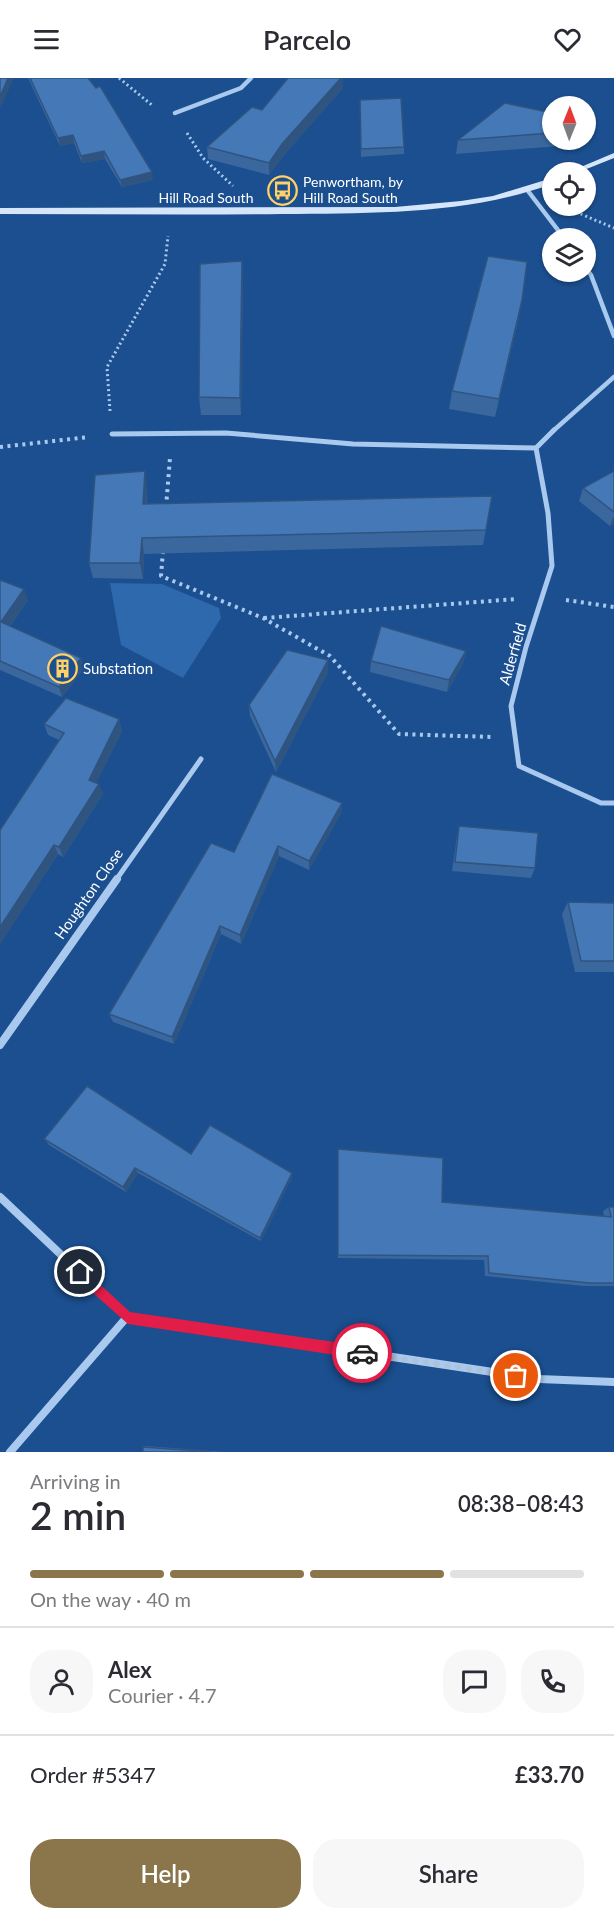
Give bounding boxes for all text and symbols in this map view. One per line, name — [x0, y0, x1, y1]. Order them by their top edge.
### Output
icon: menu — [30, 23, 63, 56]
text: Parcelo — [263, 23, 351, 56]
icon: heart — [551, 23, 584, 56]
north arrow — [542, 96, 596, 150]
map controls — [542, 96, 596, 282]
button: locate — [542, 162, 596, 216]
place label: Penwortham, by Hill Road South — [303, 173, 404, 206]
bus stop icon: Penwortham, by Hill Road South — [266, 174, 298, 206]
street label: Hill Road South — [159, 189, 253, 206]
button: layers — [542, 228, 596, 282]
street label: Alderfield — [495, 621, 529, 687]
building icon: Substation — [46, 653, 78, 685]
place label: Substation — [83, 659, 153, 677]
street label: Houghton Close — [50, 845, 126, 942]
pin — [54, 1246, 105, 1297]
icon: home — [63, 1255, 96, 1288]
courier — [332, 1323, 392, 1383]
icon: car — [346, 1337, 379, 1370]
pin — [490, 1350, 541, 1401]
icon: bag — [499, 1359, 532, 1392]
text: Arriving in — [30, 1469, 121, 1493]
text: 08:38–08:43 — [458, 1490, 584, 1517]
text: 2 min — [30, 1492, 126, 1538]
text: On the way · 40 m — [30, 1587, 191, 1611]
button: person — [30, 1650, 93, 1713]
button: chat — [443, 1650, 506, 1713]
button: phone — [521, 1650, 584, 1713]
text: Alex — [108, 1656, 152, 1683]
text: Courier · 4.7 — [108, 1683, 217, 1707]
text: Order #5347 — [30, 1761, 156, 1788]
text: £33.70 — [515, 1761, 584, 1788]
button: Help — [30, 1839, 301, 1908]
button: Share — [313, 1839, 584, 1908]

